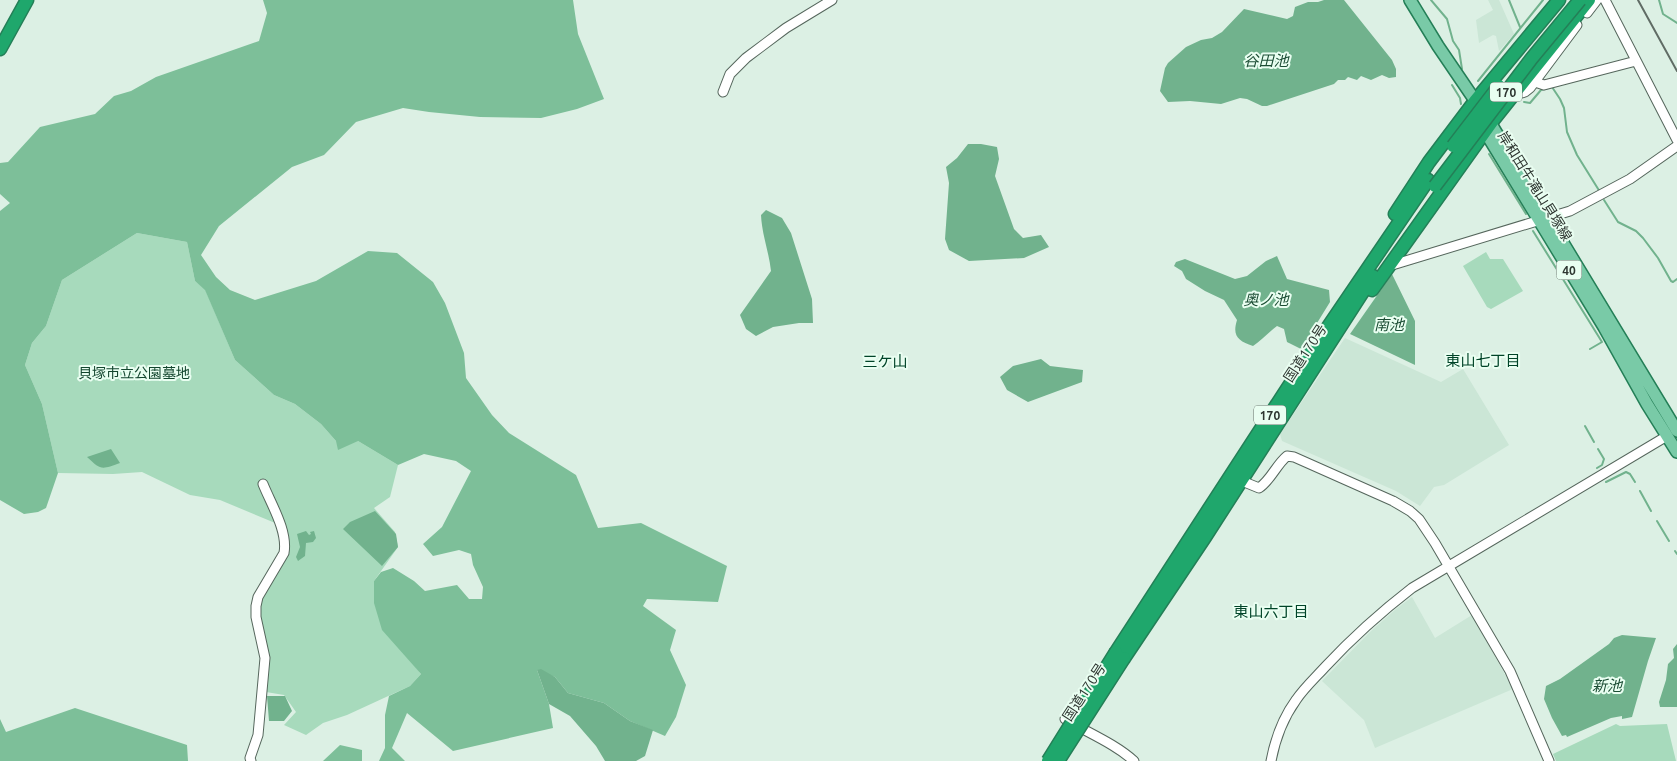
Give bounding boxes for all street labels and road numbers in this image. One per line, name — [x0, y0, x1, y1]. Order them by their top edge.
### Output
road number: 170 — [1490, 82, 1522, 101]
street label: 岸和田牛滝山貝塚線 — [1495, 128, 1575, 244]
road number: 40 — [1556, 260, 1582, 280]
street label: 国道170号 — [1280, 321, 1330, 385]
road number: 170 — [1254, 406, 1286, 424]
street label: 国道170号 — [1059, 660, 1109, 724]

